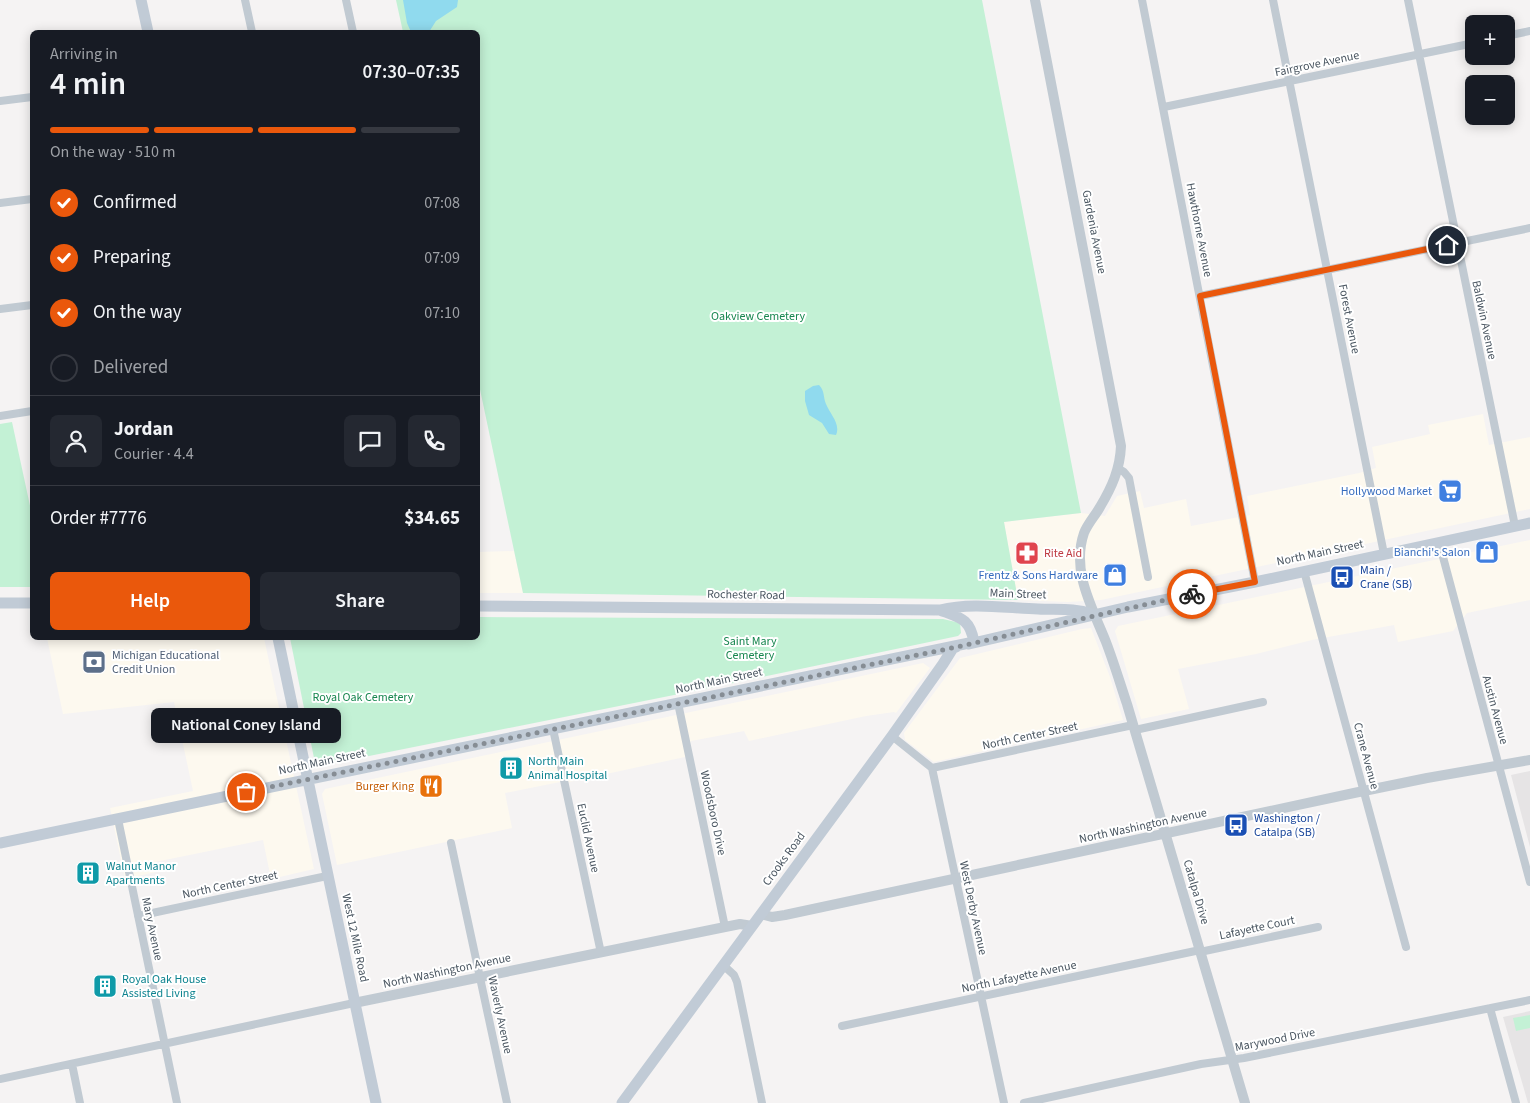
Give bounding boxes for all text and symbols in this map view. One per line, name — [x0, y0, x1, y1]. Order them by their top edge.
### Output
map controls — [1465, 15, 1515, 125]
button: + — [1465, 15, 1515, 65]
text: Arriving in — [50, 43, 118, 65]
street label: Fairgrove Avenue — [1273, 47, 1361, 81]
text: 07:30–07:35 — [362, 59, 460, 86]
text: 4 min — [50, 61, 126, 107]
button: − — [1465, 75, 1515, 125]
text: On the way · 510 m — [50, 141, 175, 163]
street label: Hawthorne Avenue — [1182, 181, 1216, 279]
icon: check — [50, 189, 78, 217]
text: Confirmed — [93, 189, 177, 216]
street label: Gardenia Avenue — [1078, 189, 1110, 275]
text: 07:08 — [424, 192, 460, 214]
pin — [1426, 224, 1468, 266]
icon: home — [1433, 231, 1461, 259]
icon: check — [50, 244, 78, 272]
text: Preparing — [93, 244, 171, 271]
text: 07:09 — [424, 247, 460, 269]
street label: Baldwin Avenue — [1467, 279, 1501, 361]
street label: Forest Avenue — [1334, 283, 1364, 355]
icon: check — [50, 299, 78, 327]
text: On the way — [93, 299, 182, 326]
text: 07:10 — [424, 302, 460, 324]
park label: Oakview Cemetery — [711, 308, 805, 325]
text: Delivered — [93, 354, 168, 381]
button: person — [50, 415, 102, 467]
button: chat — [344, 415, 396, 467]
button: phone — [408, 415, 460, 467]
text: Jordan — [114, 416, 173, 443]
text: Courier · 4.4 — [114, 443, 194, 465]
supermarket icon: Hollywood Market — [1437, 478, 1463, 504]
place label: Hollywood Market — [1341, 483, 1432, 500]
text: Order #7776 — [50, 505, 147, 532]
text: $34.65 — [404, 505, 460, 532]
street label: North Main Street — [1275, 536, 1365, 570]
shop icon: Bianchi's Salon — [1474, 539, 1500, 565]
pharmacy icon: Rite Aid — [1014, 540, 1040, 566]
place label: Bianchi's Salon — [1394, 544, 1470, 561]
place label: Rite Aid — [1044, 545, 1082, 562]
shop icon: Frentz & Sons Hardware — [1102, 562, 1128, 588]
place label: Main / Crane (SB) — [1360, 562, 1412, 593]
bus stop icon: Main / Crane (SB) — [1329, 564, 1355, 590]
place label: Frentz & Sons Hardware — [978, 567, 1098, 584]
courier — [1167, 569, 1217, 619]
button: Help — [50, 572, 250, 630]
button: Share — [260, 572, 460, 630]
icon: bike — [1178, 580, 1206, 608]
street label: Main Street — [989, 585, 1047, 603]
street label: Rochester Road — [707, 586, 785, 604]
park label: Saint Mary Cemetery — [723, 633, 777, 664]
place label: Michigan Educational Credit Union — [112, 647, 219, 678]
bank icon: Michigan Educational Credit Union — [81, 649, 107, 675]
street label: North Main Street — [674, 664, 764, 698]
street label: Austin Avenue — [1478, 674, 1512, 746]
park label: Royal Oak Cemetery — [313, 689, 414, 706]
callout: National Coney Island — [151, 707, 341, 742]
text: National Coney Island — [171, 714, 321, 736]
street label: North Center Street — [981, 718, 1079, 754]
street label: Crane Avenue — [1349, 721, 1383, 791]
street label: North Main Street — [277, 745, 367, 779]
place label: North Main Animal Hospital — [528, 753, 607, 784]
building icon: North Main Animal Hospital — [498, 755, 524, 781]
street label: Woodsboro Drive — [696, 769, 730, 857]
pin — [225, 771, 267, 813]
restaurant icon: Burger King — [418, 773, 444, 799]
icon: bag — [232, 778, 260, 806]
place label: Burger King — [355, 778, 414, 795]
street label: Euclid Avenue — [572, 802, 604, 874]
street label: North Washington Avenue — [1078, 804, 1208, 848]
place label: Washington / Catalpa (SB) — [1254, 810, 1321, 841]
bus stop icon: Washington / Catalpa (SB) — [1223, 812, 1249, 838]
street label: Crooks Road — [759, 829, 809, 889]
place label: Walnut Manor Apartments — [106, 858, 177, 889]
street label: Catalpa Drive — [1179, 858, 1213, 926]
street label: West Derby Avenue — [955, 859, 991, 957]
building icon: Walnut Manor Apartments — [75, 860, 101, 886]
street label: North Center Street — [181, 867, 279, 903]
street label: West 12 Mile Road — [337, 892, 373, 984]
street label: Mary Avenue — [137, 896, 167, 962]
street label: Lafayette Court — [1218, 912, 1296, 944]
street label: North Washington Avenue — [382, 949, 512, 993]
street label: North Lafayette Avenue — [960, 957, 1078, 997]
place label: Royal Oak House Assisted Living — [122, 971, 206, 1002]
building icon: Royal Oak House Assisted Living — [92, 973, 118, 999]
street label: Waverly Avenue — [483, 975, 517, 1055]
street label: Marywood Drive — [1233, 1024, 1317, 1056]

